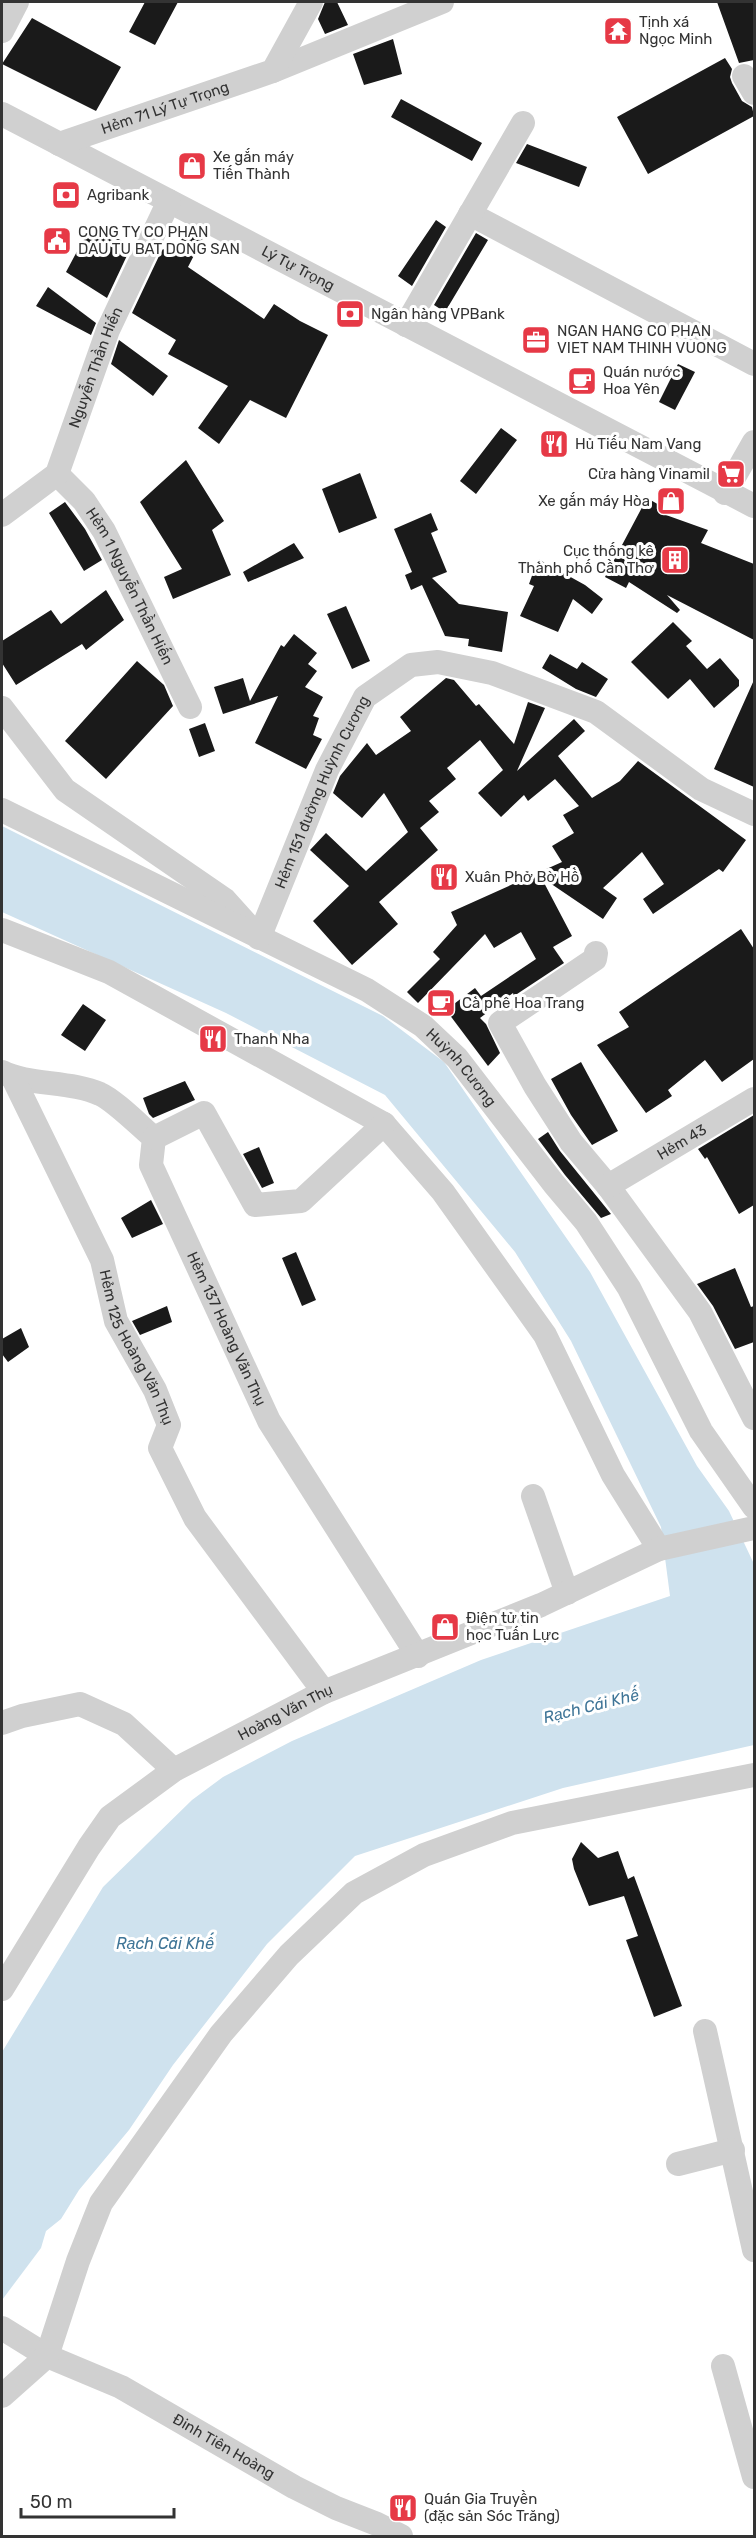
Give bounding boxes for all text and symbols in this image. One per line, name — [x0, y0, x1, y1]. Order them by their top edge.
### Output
place label: Tịnh xá Ngọc Minh — [639, 13, 712, 48]
temple icon: Tịnh xá Ngọc Minh — [602, 15, 634, 47]
street label: Hẻm 71 Lý Tự Trọng — [99, 78, 231, 138]
place label: Xe gắn máy Tiến Thành — [213, 148, 294, 183]
shop icon: Xe gắn máy Tiến Thành — [176, 150, 208, 182]
bank icon: Agribank — [50, 179, 82, 211]
place label: Agribank — [87, 186, 150, 204]
place label: CONG TY CO PHAN DAU TU BAT DONG SAN — [78, 223, 240, 258]
public building icon: CONG TY CO PHAN DAU TU BAT DONG SAN — [41, 225, 73, 257]
street label: Lý Tự Trọng — [259, 242, 338, 295]
bank icon: Ngân hàng VPBank — [334, 298, 366, 330]
street label: Nguyễn Thần Hiến — [65, 304, 127, 430]
place label: Ngân hàng VPBank — [371, 305, 505, 323]
place label: NGAN HANG CO PHAN VIET NAM THINH VUONG — [557, 322, 727, 357]
office icon: NGAN HANG CO PHAN VIET NAM THINH VUONG — [520, 324, 552, 356]
place label: Quán nước Hoa Yên — [603, 363, 680, 398]
cafe icon: Quán nước Hoa Yên — [566, 365, 598, 397]
restaurant icon: Hủ Tiếu Nam Vang — [538, 428, 570, 460]
place label: Hủ Tiếu Nam Vang — [575, 435, 701, 453]
supermarket icon: Cửa hàng Vinamil — [715, 458, 747, 490]
place label: Cửa hàng Vinamil — [588, 465, 710, 483]
shop icon: Xe gắn máy Hòa — [655, 485, 687, 517]
place label: Xe gắn máy Hòa — [538, 492, 650, 510]
street label: Hẻm 1 Nguyễn Thần Hiến — [82, 504, 177, 668]
place label: Cục thống kê Thành phố Cần Thơ — [518, 542, 654, 577]
building icon: Cục thống kê Thành phố Cần Thơ — [659, 544, 691, 576]
street label: Hẻm 151 đường Huỳnh Cương — [271, 693, 373, 891]
restaurant icon: Xuân Phở Bờ Hồ — [428, 861, 460, 893]
place label: Xuân Phở Bờ Hồ — [465, 868, 579, 886]
cafe icon: Cà phê Hoa Trang — [425, 987, 457, 1019]
place label: Cà phê Hoa Trang — [462, 994, 584, 1012]
restaurant icon: Thanh Nha — [197, 1023, 229, 1055]
street label: Huỳnh Cương — [422, 1025, 500, 1110]
place label: Thanh Nha — [234, 1030, 310, 1048]
street label: Hẻm 43 — [654, 1120, 710, 1164]
street label: Hẻm 137 Hoàng Văn Thụ — [183, 1249, 270, 1408]
street label: Hẻm 125 Hoàng Văn Thụ — [96, 1268, 177, 1427]
place label: Điện tử tin học Tuấn Lực — [466, 1609, 559, 1644]
shop icon: Điện tử tin học Tuấn Lực — [429, 1611, 461, 1643]
street label: Hoàng Văn Thụ — [235, 1680, 335, 1744]
water label: Rạch Cái Khế — [541, 1683, 642, 1727]
water label: Rạch Cái Khế — [116, 1932, 215, 1953]
street label: Đinh Tiên Hoàng — [170, 2410, 278, 2483]
scale bar — [21, 2481, 174, 2519]
place label: Quán Gia Truyền (đặc sản Sóc Trăng) — [424, 2490, 560, 2525]
text: 50 m — [30, 2491, 73, 2513]
restaurant icon: Quán Gia Truyền (đặc sản Sóc Trăng) — [387, 2492, 419, 2524]

